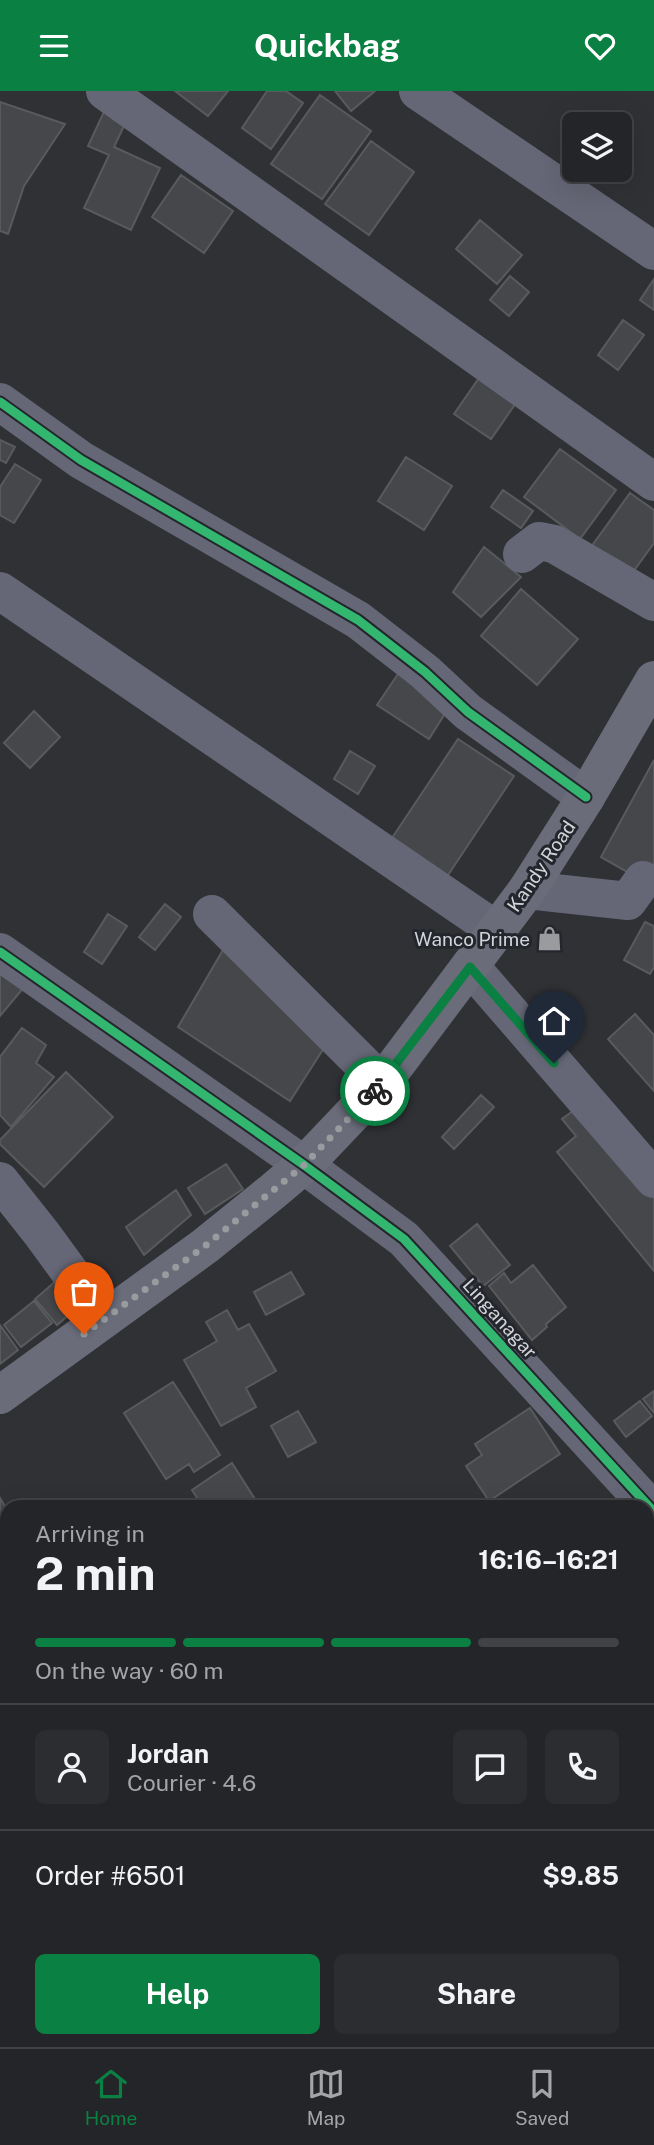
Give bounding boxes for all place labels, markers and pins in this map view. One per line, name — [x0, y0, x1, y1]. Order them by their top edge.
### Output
shop icon: Wanco Prime — [536, 925, 564, 953]
place label: Wanco Prime — [414, 928, 530, 950]
pin — [524, 991, 584, 1063]
pin — [54, 1262, 114, 1334]

